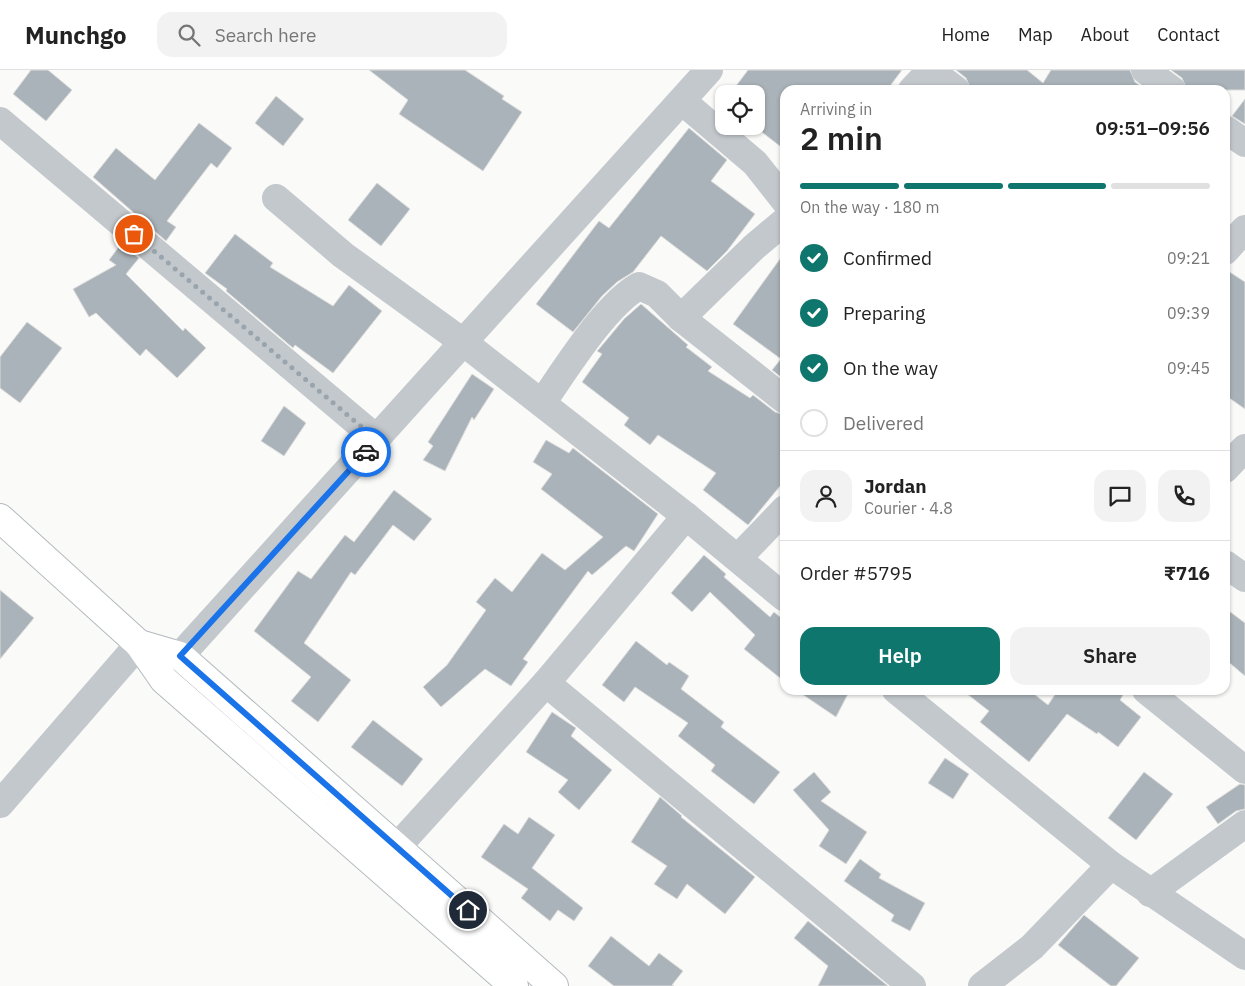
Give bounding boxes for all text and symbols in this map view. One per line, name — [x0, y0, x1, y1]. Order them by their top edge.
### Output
search box — [157, 12, 507, 57]
text: Munchgo — [25, 19, 127, 51]
icon: search — [175, 21, 203, 49]
text: Search here — [215, 23, 316, 47]
text: Home — [942, 23, 990, 46]
text: Map — [1018, 23, 1053, 46]
text: About — [1081, 23, 1129, 46]
text: Contact — [1157, 23, 1220, 46]
map controls — [715, 85, 765, 135]
button: locate — [715, 85, 765, 135]
text: Arriving in — [800, 99, 872, 119]
text: 09:51–09:56 — [1096, 116, 1210, 140]
text: 2 min — [800, 117, 883, 159]
text: On the way · 180 m — [800, 197, 939, 217]
pin — [113, 213, 155, 255]
icon: bag — [120, 220, 148, 248]
icon: check — [800, 244, 828, 272]
text: Confirmed — [843, 246, 932, 270]
text: 09:21 — [1167, 248, 1210, 268]
icon: check — [800, 299, 828, 327]
text: Preparing — [843, 301, 925, 325]
text: 09:39 — [1167, 303, 1210, 323]
icon: check — [800, 354, 828, 382]
text: On the way — [843, 356, 938, 380]
text: 09:45 — [1167, 358, 1210, 378]
text: Delivered — [843, 411, 924, 435]
courier — [341, 427, 391, 477]
icon: car — [352, 438, 380, 466]
button: person — [800, 470, 852, 522]
button: chat — [1094, 470, 1146, 522]
button: phone — [1158, 470, 1210, 522]
text: Jordan — [864, 474, 927, 498]
text: Courier · 4.8 — [864, 498, 953, 518]
text: Order #5795 — [800, 561, 912, 585]
text: ₹716 — [1164, 561, 1210, 585]
button: Help — [800, 627, 1000, 685]
button: Share — [1010, 627, 1210, 685]
pin — [447, 889, 489, 931]
icon: home — [454, 896, 482, 924]

